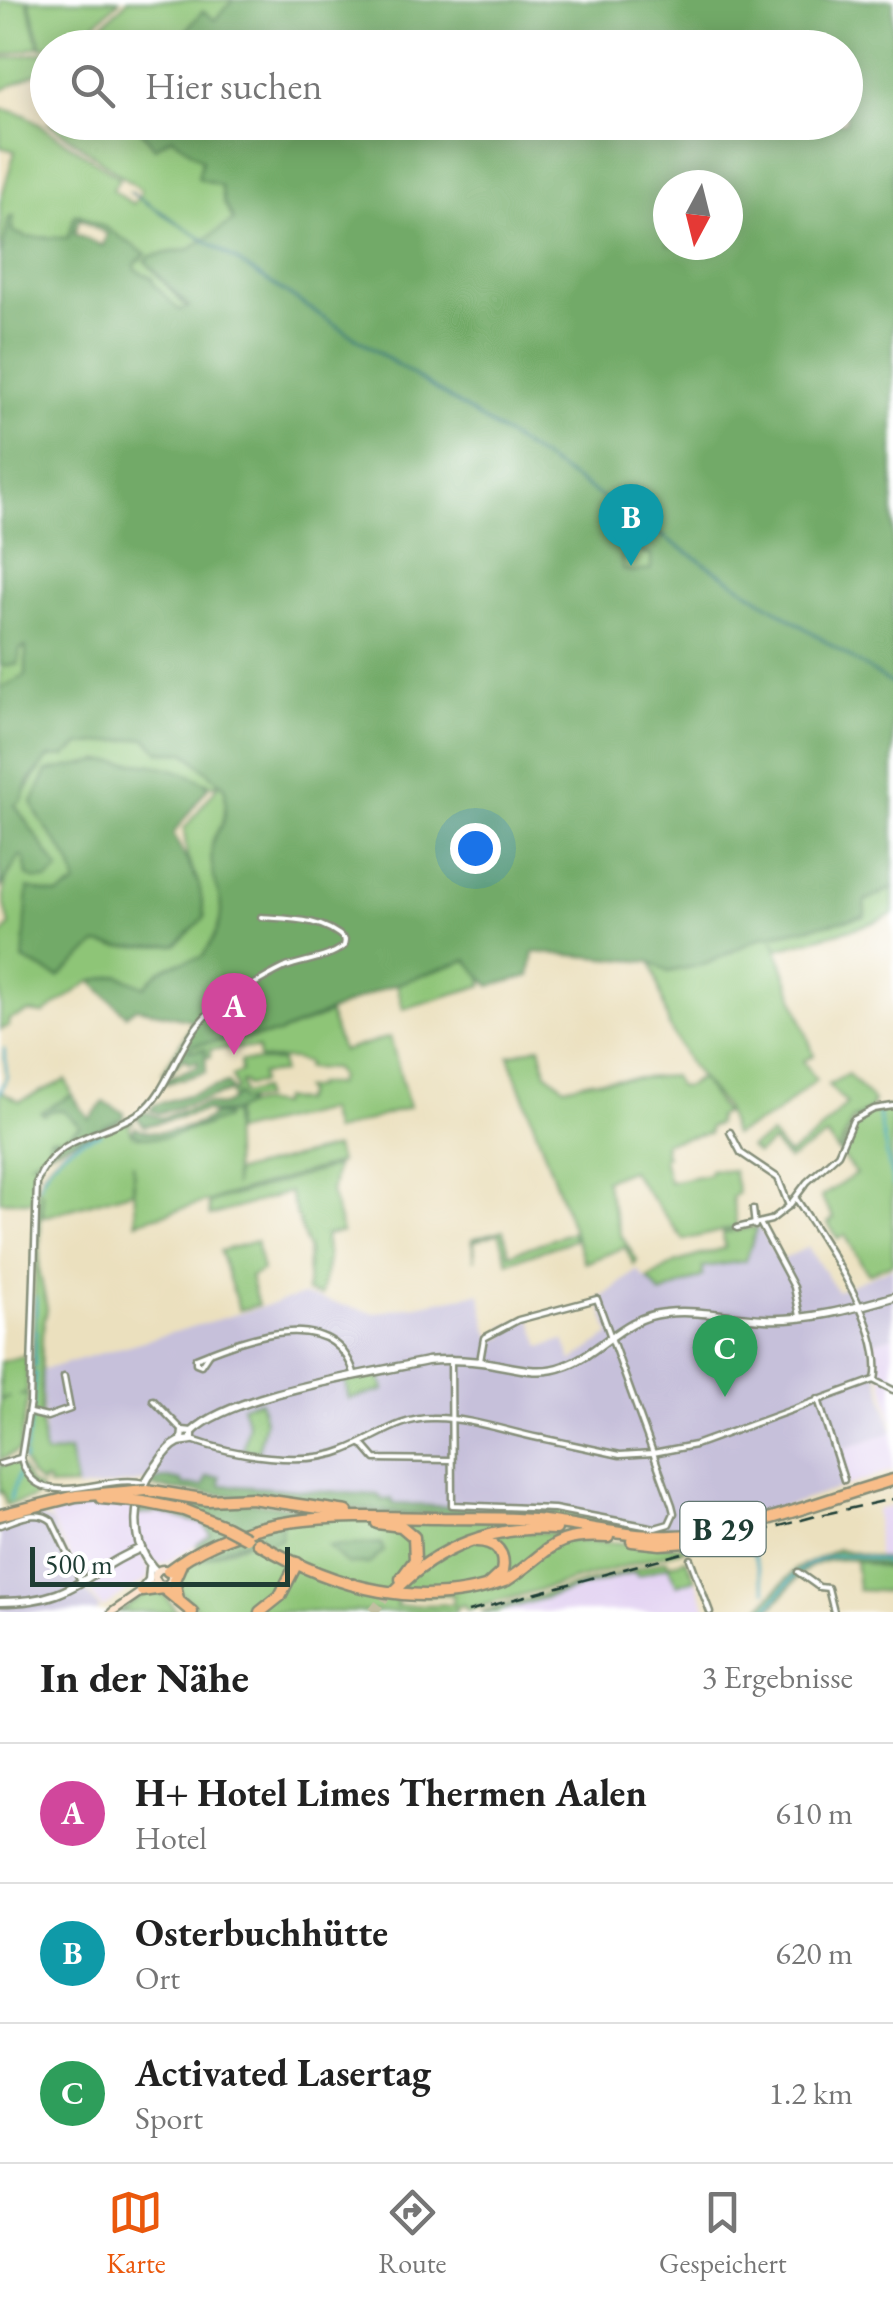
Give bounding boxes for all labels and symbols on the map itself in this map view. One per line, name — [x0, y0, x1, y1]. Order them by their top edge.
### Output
north arrow — [653, 170, 743, 260]
pin: B — [598, 484, 664, 566]
your location — [450, 823, 501, 874]
pin: A — [202, 972, 266, 1055]
pin: C — [692, 1314, 758, 1397]
road number: B 29 — [680, 1502, 766, 1556]
scale bar — [30, 1542, 290, 1586]

